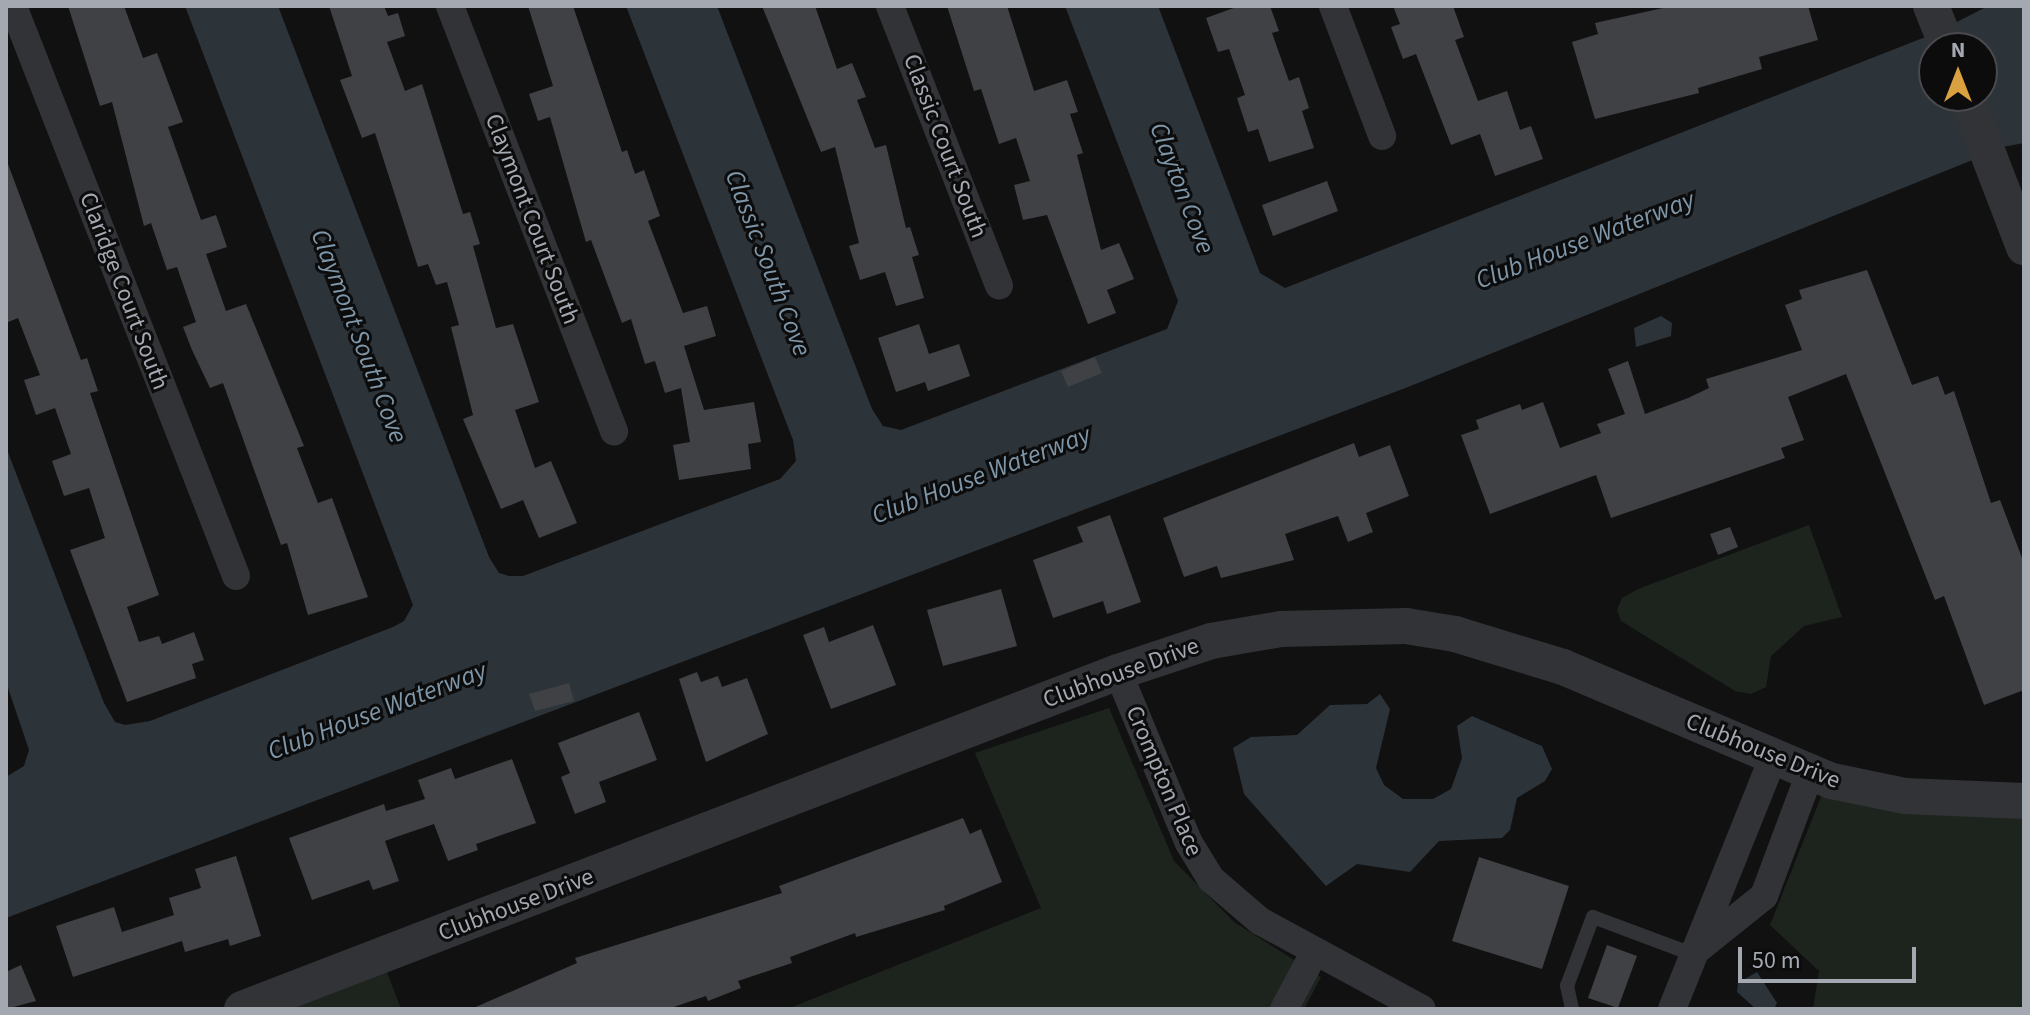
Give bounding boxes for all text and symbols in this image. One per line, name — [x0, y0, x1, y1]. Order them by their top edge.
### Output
north arrow — [1918, 32, 1998, 112]
text: N — [1951, 34, 1965, 66]
street label: Classic Court South — [897, 50, 993, 242]
street label: Claymont Court South — [479, 110, 585, 328]
water label: Clayton Cove — [1143, 118, 1221, 258]
water label: Classic South Cove — [718, 165, 818, 361]
water label: Club House Waterway — [1471, 184, 1699, 296]
street label: Claridge Court South — [73, 188, 175, 394]
water label: Claymont South Cove — [304, 225, 414, 447]
water label: Club House Waterway — [867, 419, 1095, 531]
street label: Clubhouse Drive — [1039, 631, 1203, 715]
water label: Club House Waterway — [263, 655, 491, 767]
street label: Crompton Place — [1119, 702, 1209, 860]
street label: Clubhouse Drive — [1682, 707, 1844, 795]
street label: Clubhouse Drive — [434, 862, 598, 948]
scale bar — [1742, 931, 1920, 981]
text: 50 m — [1752, 943, 1801, 978]

